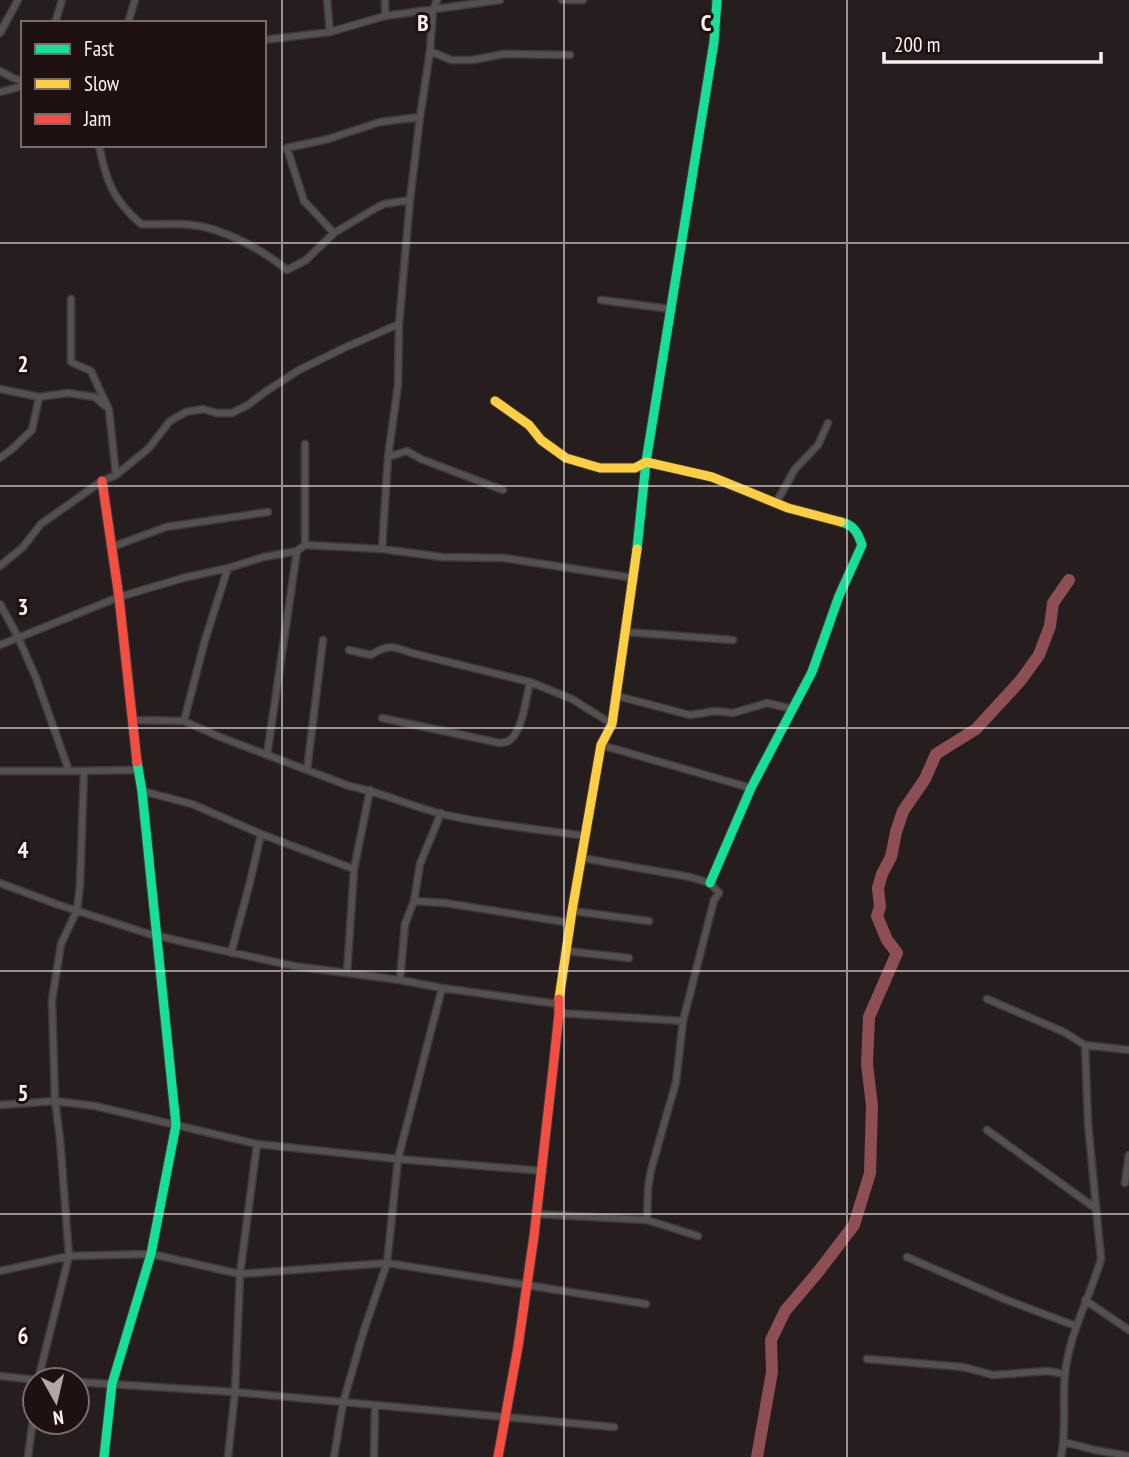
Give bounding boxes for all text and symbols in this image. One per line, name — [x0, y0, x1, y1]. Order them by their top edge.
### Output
text: B — [417, 8, 429, 37]
text: C — [701, 8, 712, 37]
legend — [21, 21, 266, 147]
scale bar — [884, 21, 1101, 65]
text: 200 m — [894, 31, 940, 58]
text: Fast — [84, 35, 114, 62]
text: Slow — [84, 70, 120, 97]
text: Jam — [83, 105, 111, 132]
text: 2 — [18, 349, 29, 378]
text: 3 — [18, 592, 29, 621]
text: 4 — [18, 835, 29, 864]
text: 5 — [18, 1078, 29, 1107]
text: 6 — [18, 1321, 29, 1350]
north arrow — [21, 1366, 91, 1436]
text: N — [52, 1405, 65, 1430]

